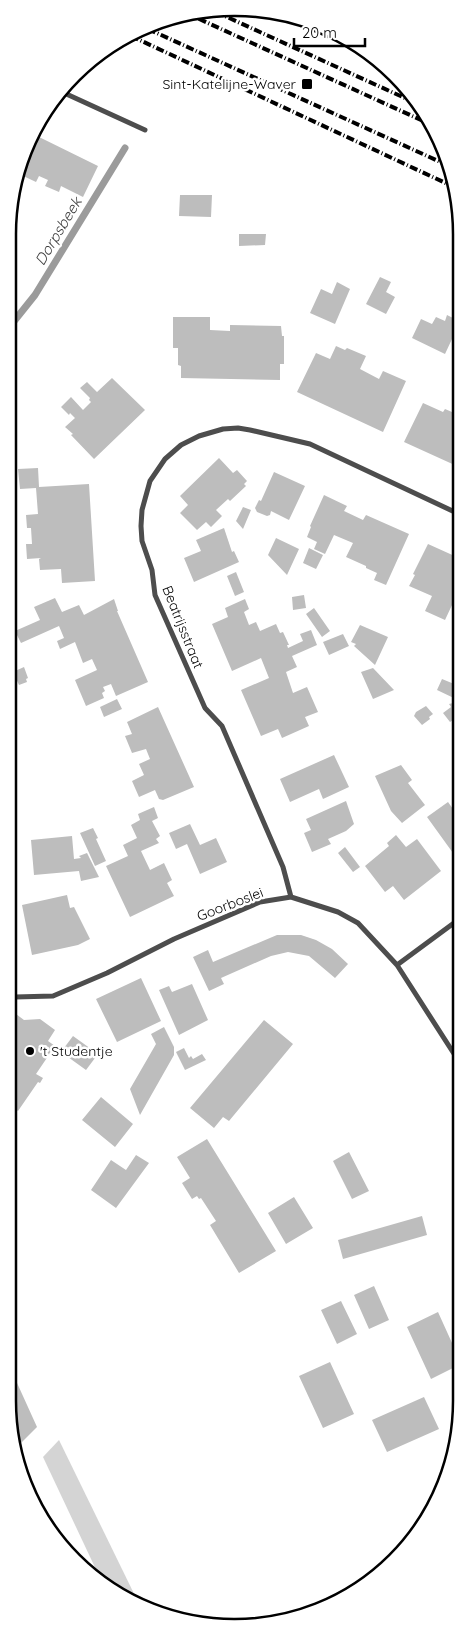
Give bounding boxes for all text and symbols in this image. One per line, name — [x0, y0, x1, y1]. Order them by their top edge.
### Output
scale bar — [294, 15, 365, 47]
text: 20 m — [302, 23, 337, 42]
place label: Sint-Katelijne-Waver — [163, 75, 297, 93]
marker: Sint-Katelijne-Waver — [300, 77, 314, 91]
water label: Dorpsbeek — [30, 192, 87, 268]
street label: Beatrijsstraat — [158, 583, 208, 671]
street label: Goorboslei — [194, 883, 266, 925]
place label: 't Studentje — [40, 1042, 113, 1060]
marker: 't Studentje — [24, 1045, 36, 1057]

